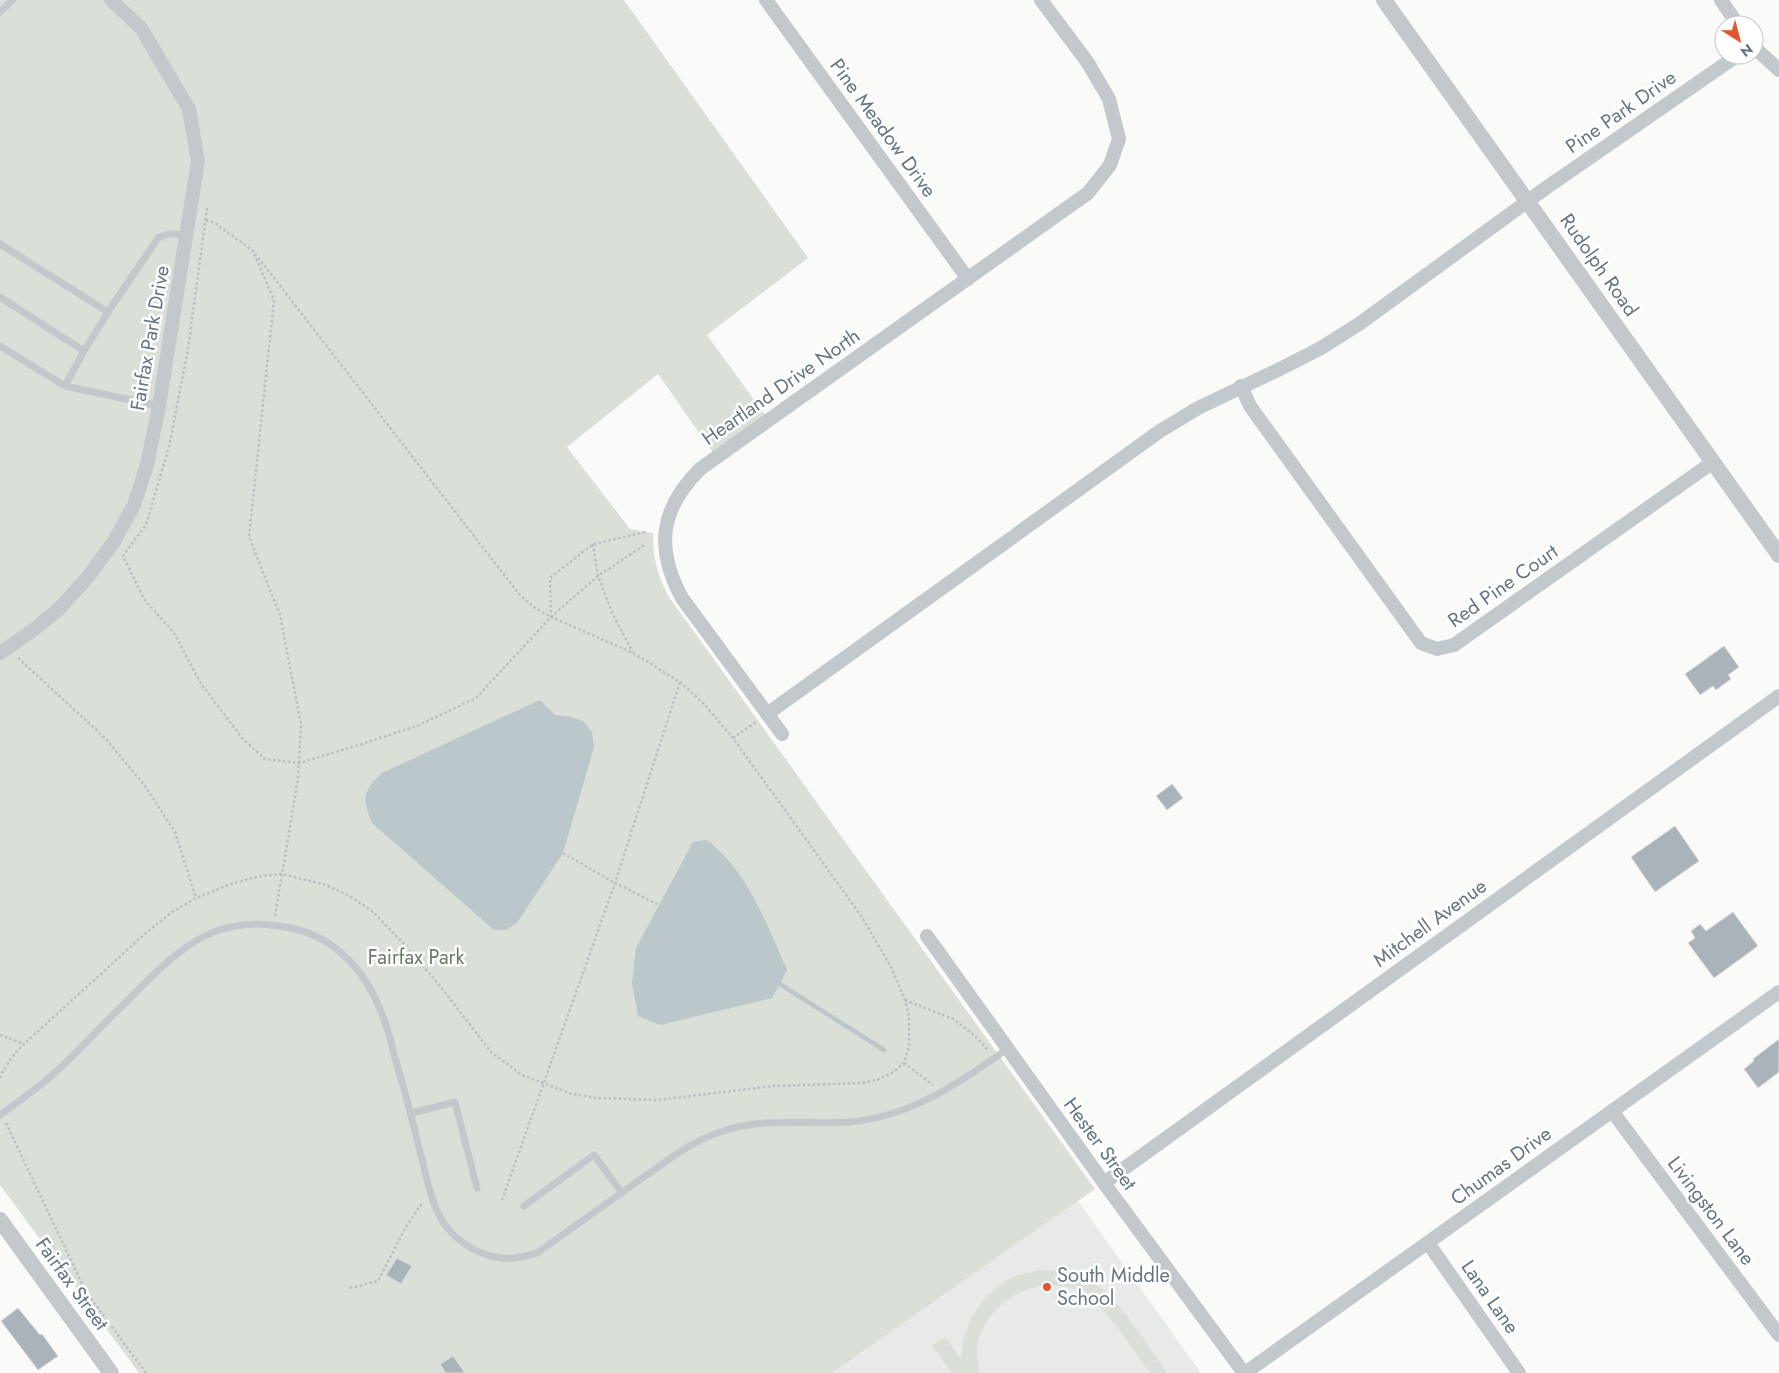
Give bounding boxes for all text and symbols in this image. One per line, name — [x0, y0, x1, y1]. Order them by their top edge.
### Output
north arrow — [1714, 15, 1764, 65]
text: N — [1736, 39, 1757, 62]
street label: Pine Meadow Drive — [823, 53, 943, 203]
street label: Pine Park Drive — [1560, 63, 1682, 161]
street label: Rudolph Road — [1553, 208, 1645, 322]
street label: Fairfax Park Drive — [123, 263, 177, 413]
street label: Heartland Drive North — [696, 321, 866, 453]
street label: Red Pine Court — [1442, 537, 1564, 635]
street label: Mitchell Avenue — [1367, 872, 1493, 974]
park label: Fairfax Park — [368, 943, 464, 972]
street label: Hester Street — [1056, 1092, 1144, 1197]
street label: Chumas Drive — [1445, 1119, 1557, 1213]
street label: Livingston Lane — [1660, 1150, 1762, 1272]
street label: Fairfax Street — [28, 1232, 116, 1337]
street label: Lana Lane — [1454, 1254, 1526, 1340]
place label: South Middle School — [1057, 1261, 1170, 1313]
marker: South Middle School — [1041, 1281, 1053, 1293]

